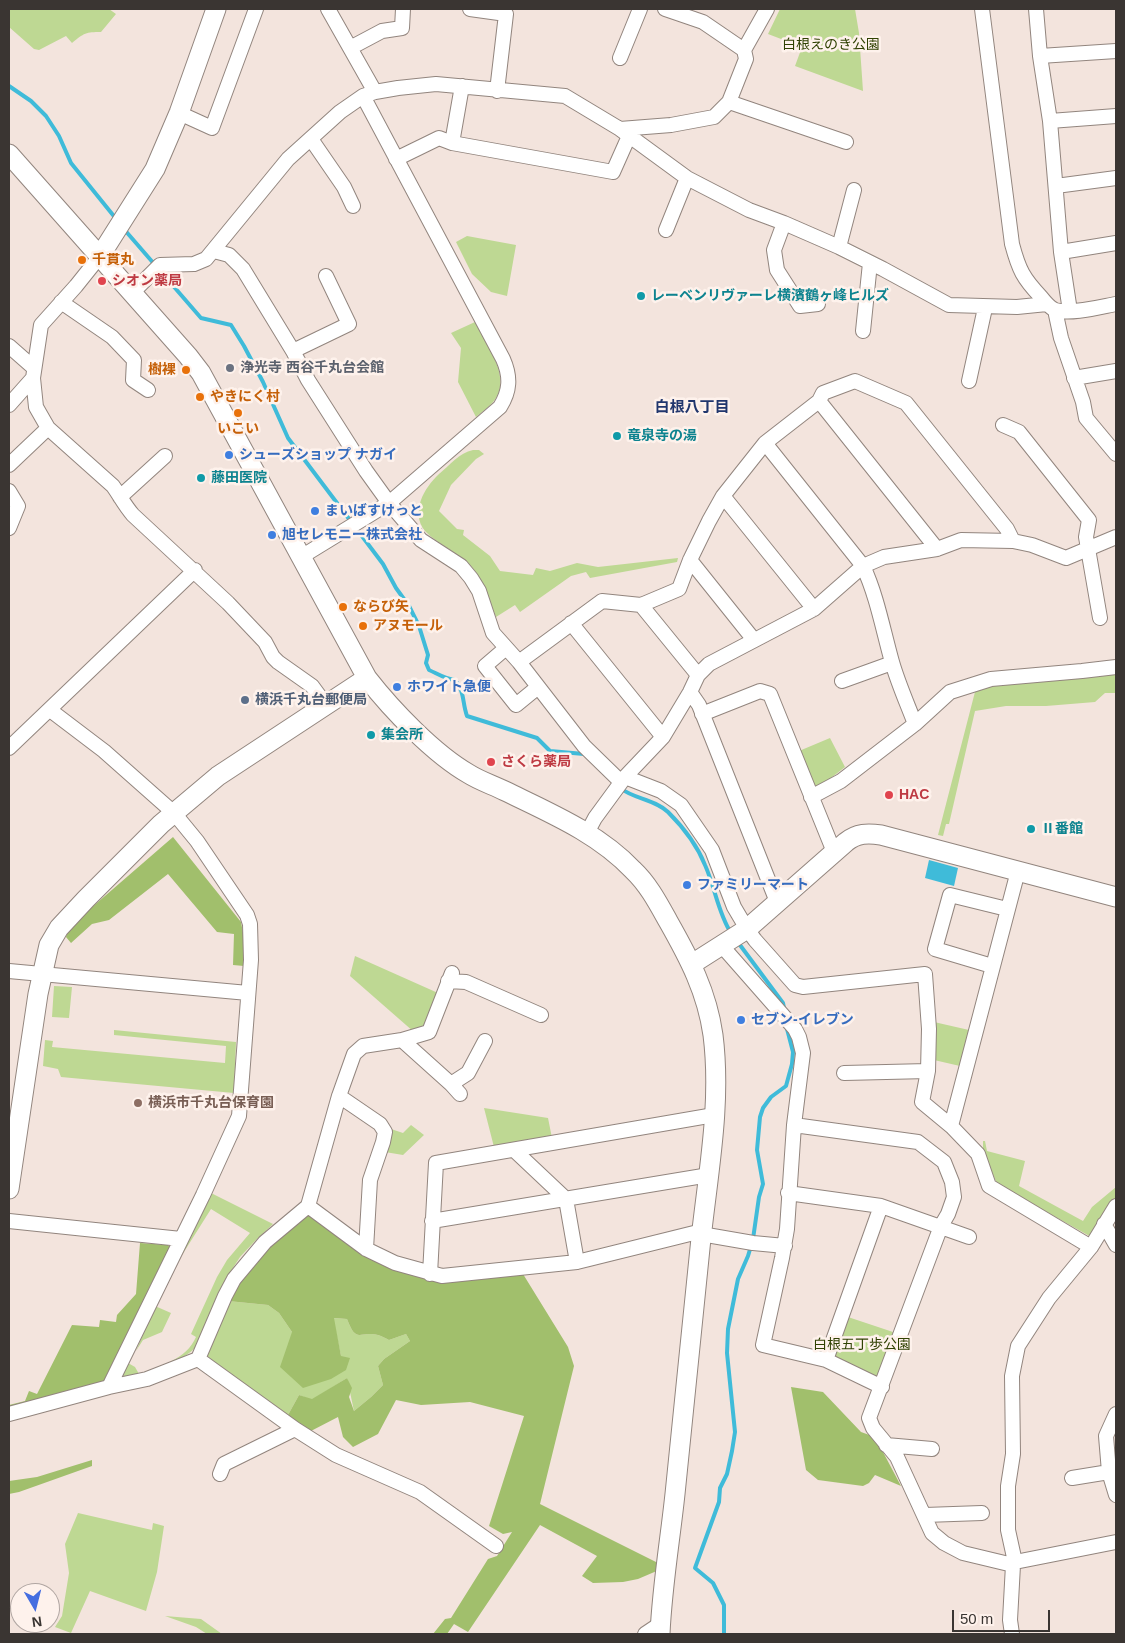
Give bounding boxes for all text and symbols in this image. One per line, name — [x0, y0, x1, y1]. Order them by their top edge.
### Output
park label: 白根えのき公園 — [782, 37, 880, 53]
place label: 千貫丸 — [92, 252, 134, 268]
marker: 千貫丸 — [76, 254, 88, 266]
place label: シオン薬局 — [112, 273, 182, 289]
marker: シオン薬局 — [96, 275, 108, 287]
place label: レーベンリヴァーレ横濱鶴ヶ峰ヒルズ — [651, 288, 889, 304]
marker: レーベンリヴァーレ横濱鶴ヶ峰ヒルズ — [635, 290, 647, 302]
place label: 浄光寺 西谷千丸台会館 — [240, 360, 384, 376]
place label: 樹裸 — [148, 362, 176, 378]
marker: 浄光寺 西谷千丸台会館 — [224, 362, 236, 374]
marker: 樹裸 — [180, 364, 192, 376]
place label: やきにく村 — [210, 389, 280, 405]
marker: やきにく村 — [194, 391, 206, 403]
district label: 白根八丁目 — [655, 399, 729, 417]
marker: いこい — [232, 407, 244, 419]
place label: いこい — [217, 421, 259, 437]
place label: 竜泉寺の湯 — [627, 428, 697, 444]
marker: 竜泉寺の湯 — [611, 430, 623, 442]
place label: シューズショップ ナガイ — [239, 447, 397, 463]
marker: シューズショップ ナガイ — [223, 449, 235, 461]
place label: 藤田医院 — [211, 470, 267, 486]
marker: 藤田医院 — [195, 472, 207, 484]
place label: まいばすけっと — [325, 503, 423, 519]
marker: まいばすけっと — [309, 505, 321, 517]
place label: 旭セレモニー株式会社 — [282, 527, 422, 543]
marker: 旭セレモニー株式会社 — [266, 529, 278, 541]
place label: ならび矢 — [353, 599, 409, 615]
marker: ならび矢 — [337, 601, 349, 613]
place label: アヌモール — [373, 618, 443, 634]
marker: アヌモール — [357, 620, 369, 632]
place label: ホワイト急便 — [407, 679, 491, 695]
marker: ホワイト急便 — [391, 681, 403, 693]
place label: 横浜千丸台郵便局 — [255, 692, 367, 708]
marker: 横浜千丸台郵便局 — [239, 694, 251, 706]
place label: 集会所 — [381, 727, 423, 743]
marker: 集会所 — [365, 729, 377, 741]
place label: さくら薬局 — [501, 754, 571, 770]
marker: さくら薬局 — [485, 756, 497, 768]
place label: HAC — [899, 787, 929, 803]
marker: HAC — [883, 789, 895, 801]
place label: Ⅱ番館 — [1041, 821, 1083, 837]
marker: Ⅱ番館 — [1025, 823, 1037, 835]
place label: ファミリーマート — [697, 877, 809, 893]
marker: ファミリーマート — [681, 879, 693, 891]
place label: セブン-イレブン — [751, 1012, 854, 1028]
marker: セブン-イレブン — [735, 1014, 747, 1026]
place label: 横浜市千丸台保育園 — [148, 1095, 274, 1111]
marker: 横浜市千丸台保育園 — [132, 1097, 144, 1109]
park label: 白根五丁歩公園 — [813, 1337, 911, 1353]
north arrow — [10, 1583, 60, 1633]
scale bar — [955, 1600, 1052, 1632]
text: 50 m — [960, 1610, 993, 1627]
text: N — [31, 1613, 43, 1630]

